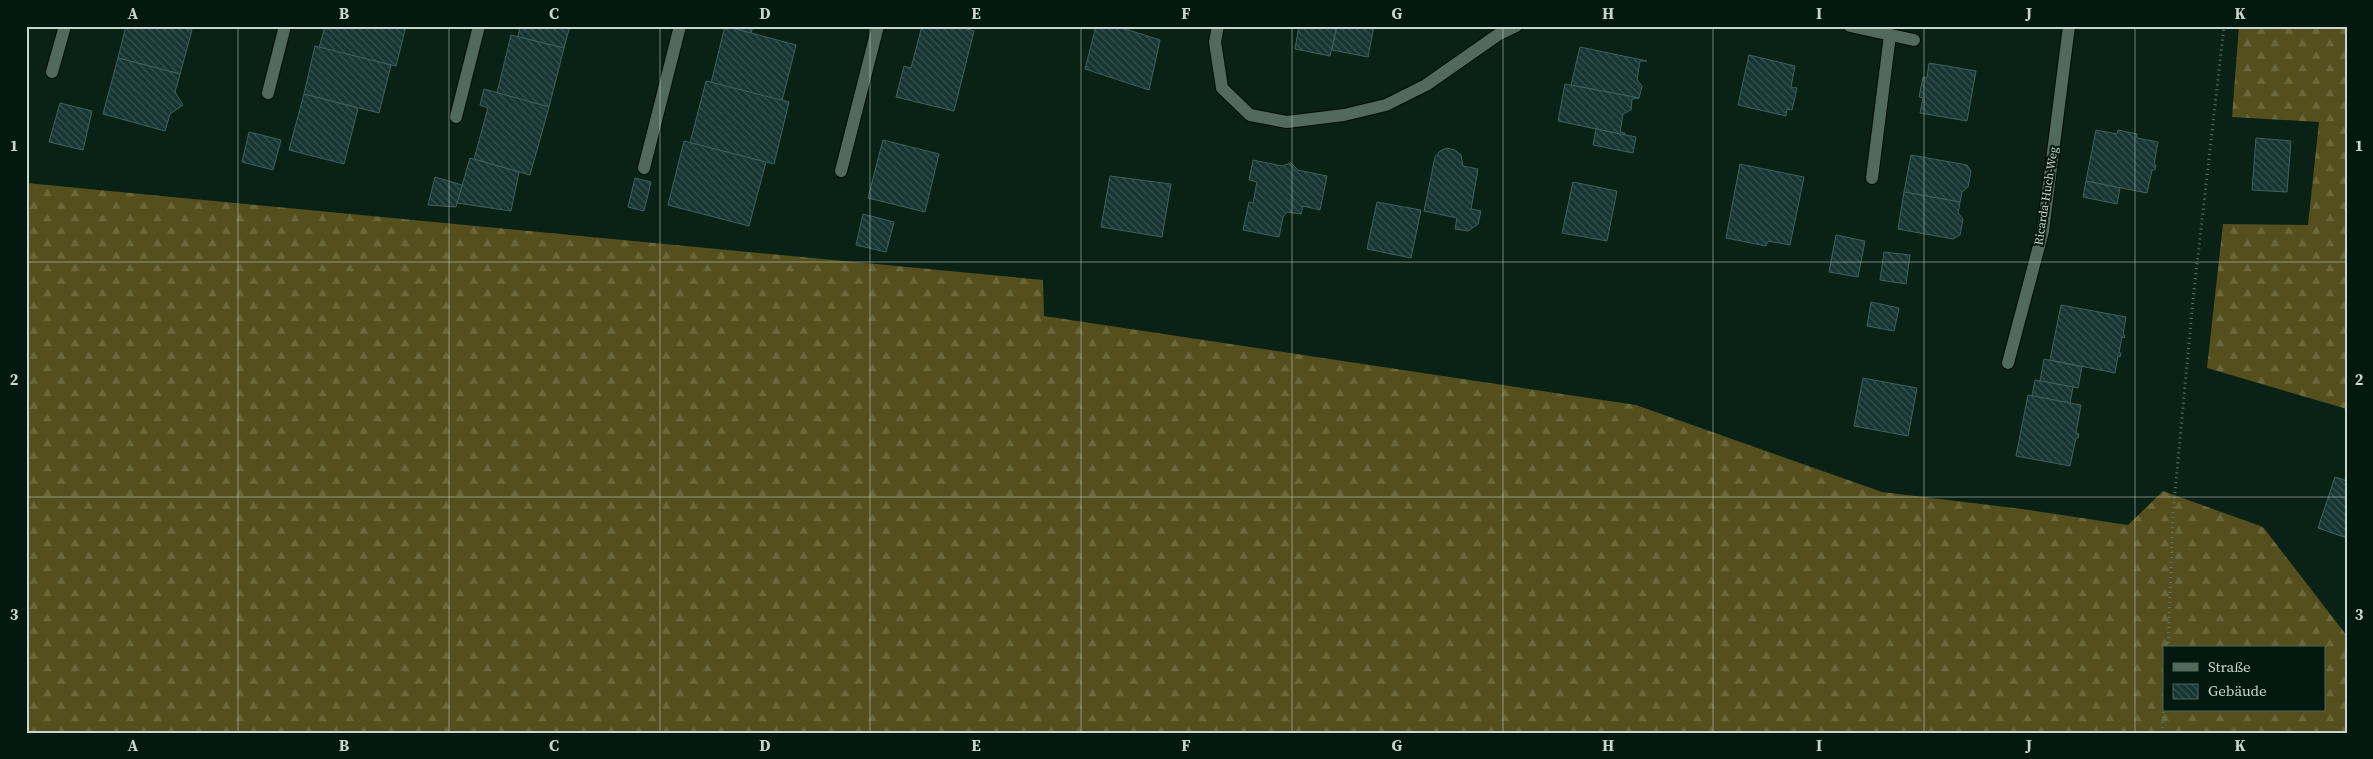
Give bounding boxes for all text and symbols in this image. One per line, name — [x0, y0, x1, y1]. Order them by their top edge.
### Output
text: A — [128, 2, 139, 24]
text: B — [339, 2, 350, 24]
text: C — [549, 2, 559, 24]
text: D — [759, 2, 771, 24]
text: E — [971, 2, 981, 24]
text: F — [1181, 2, 1191, 24]
text: G — [1392, 2, 1403, 24]
text: H — [1602, 2, 1614, 24]
text: I — [1816, 2, 1822, 24]
text: J — [2025, 2, 2032, 24]
text: K — [2234, 2, 2246, 24]
text: 1 — [10, 134, 18, 156]
text: 1 — [2355, 134, 2363, 156]
street label: Ricarda-Huch-Weg — [2030, 146, 2062, 246]
text: 2 — [10, 368, 19, 390]
text: 2 — [2355, 368, 2364, 390]
text: 3 — [10, 603, 19, 625]
text: 3 — [2355, 603, 2364, 625]
legend — [2163, 646, 2326, 712]
text: Straße — [2208, 656, 2251, 677]
text: Gebäude — [2208, 680, 2267, 701]
text: A — [128, 734, 139, 756]
text: B — [339, 734, 350, 756]
text: C — [549, 734, 559, 756]
text: D — [759, 734, 771, 756]
text: E — [971, 734, 981, 756]
text: F — [1181, 734, 1191, 756]
text: G — [1392, 734, 1403, 756]
text: H — [1602, 734, 1614, 756]
text: I — [1816, 734, 1822, 756]
text: J — [2025, 734, 2032, 756]
text: K — [2234, 734, 2246, 756]

